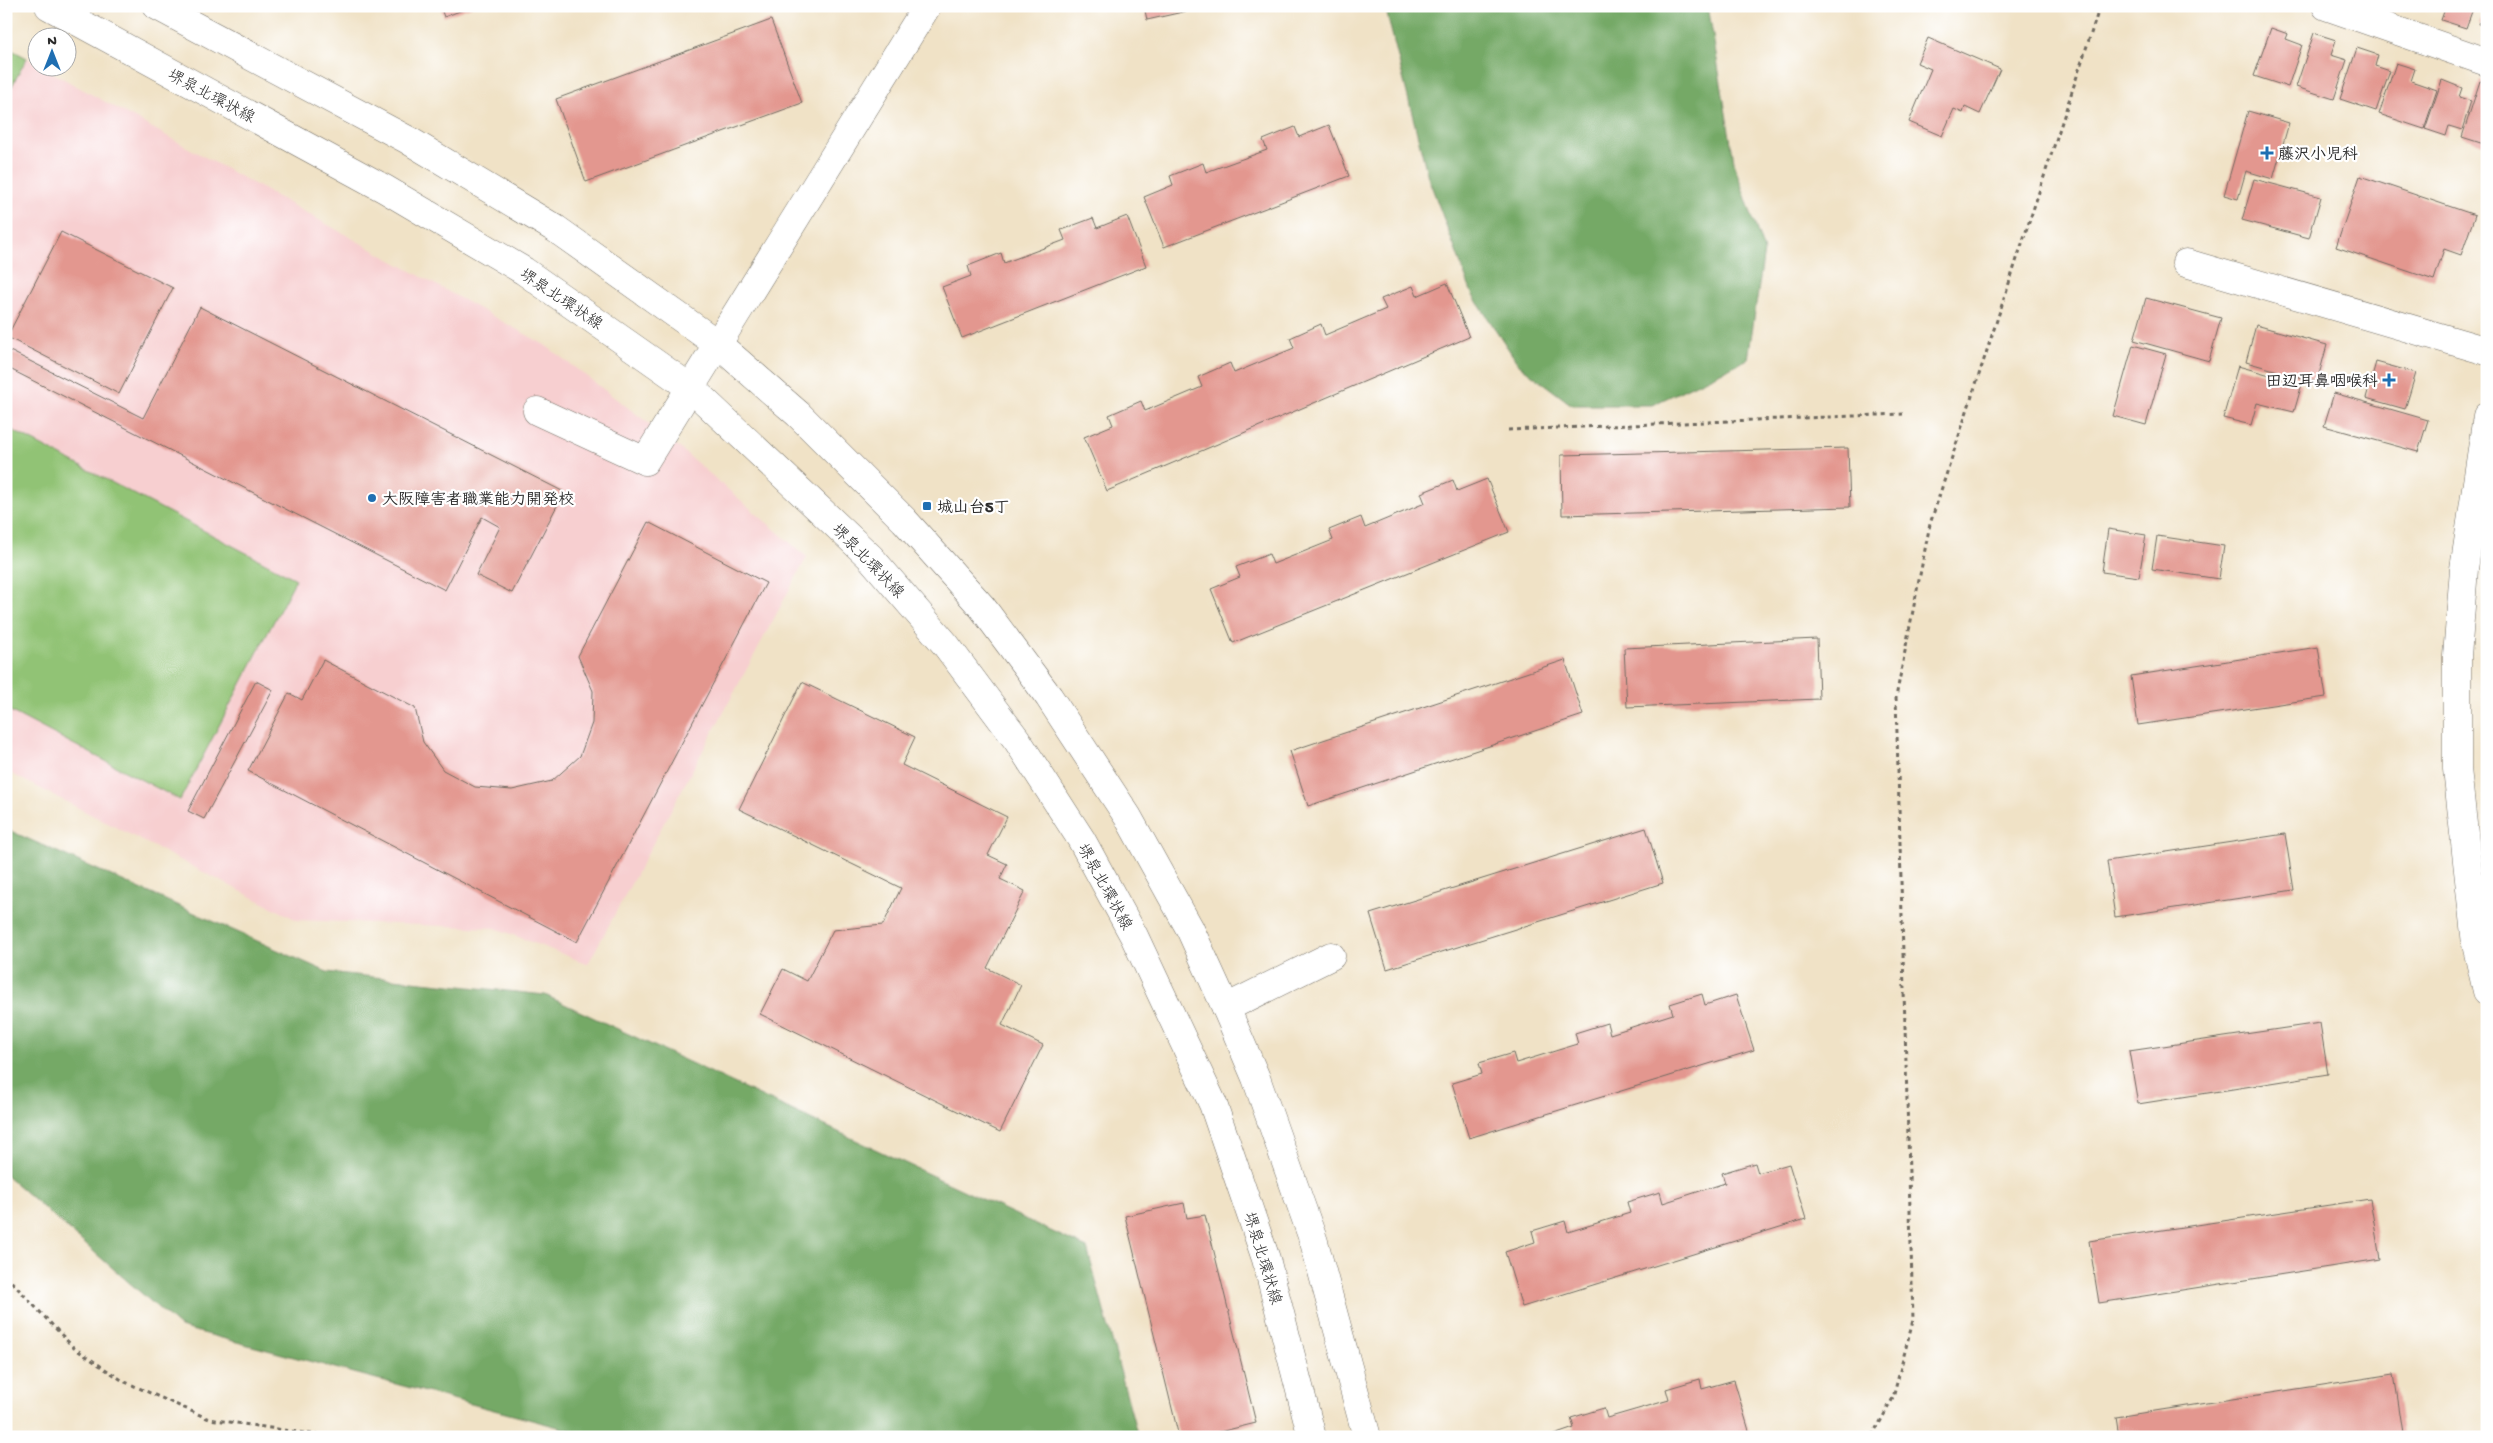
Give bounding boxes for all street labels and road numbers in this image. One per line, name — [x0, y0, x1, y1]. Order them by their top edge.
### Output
street label: 堺泉北環状線 — [164, 65, 258, 129]
street label: 堺泉北環状線 — [515, 265, 606, 336]
street label: 堺泉北環状線 — [826, 520, 908, 604]
street label: 堺泉北環状線 — [1071, 840, 1136, 934]
street label: 堺泉北環状線 — [1238, 1210, 1286, 1308]

